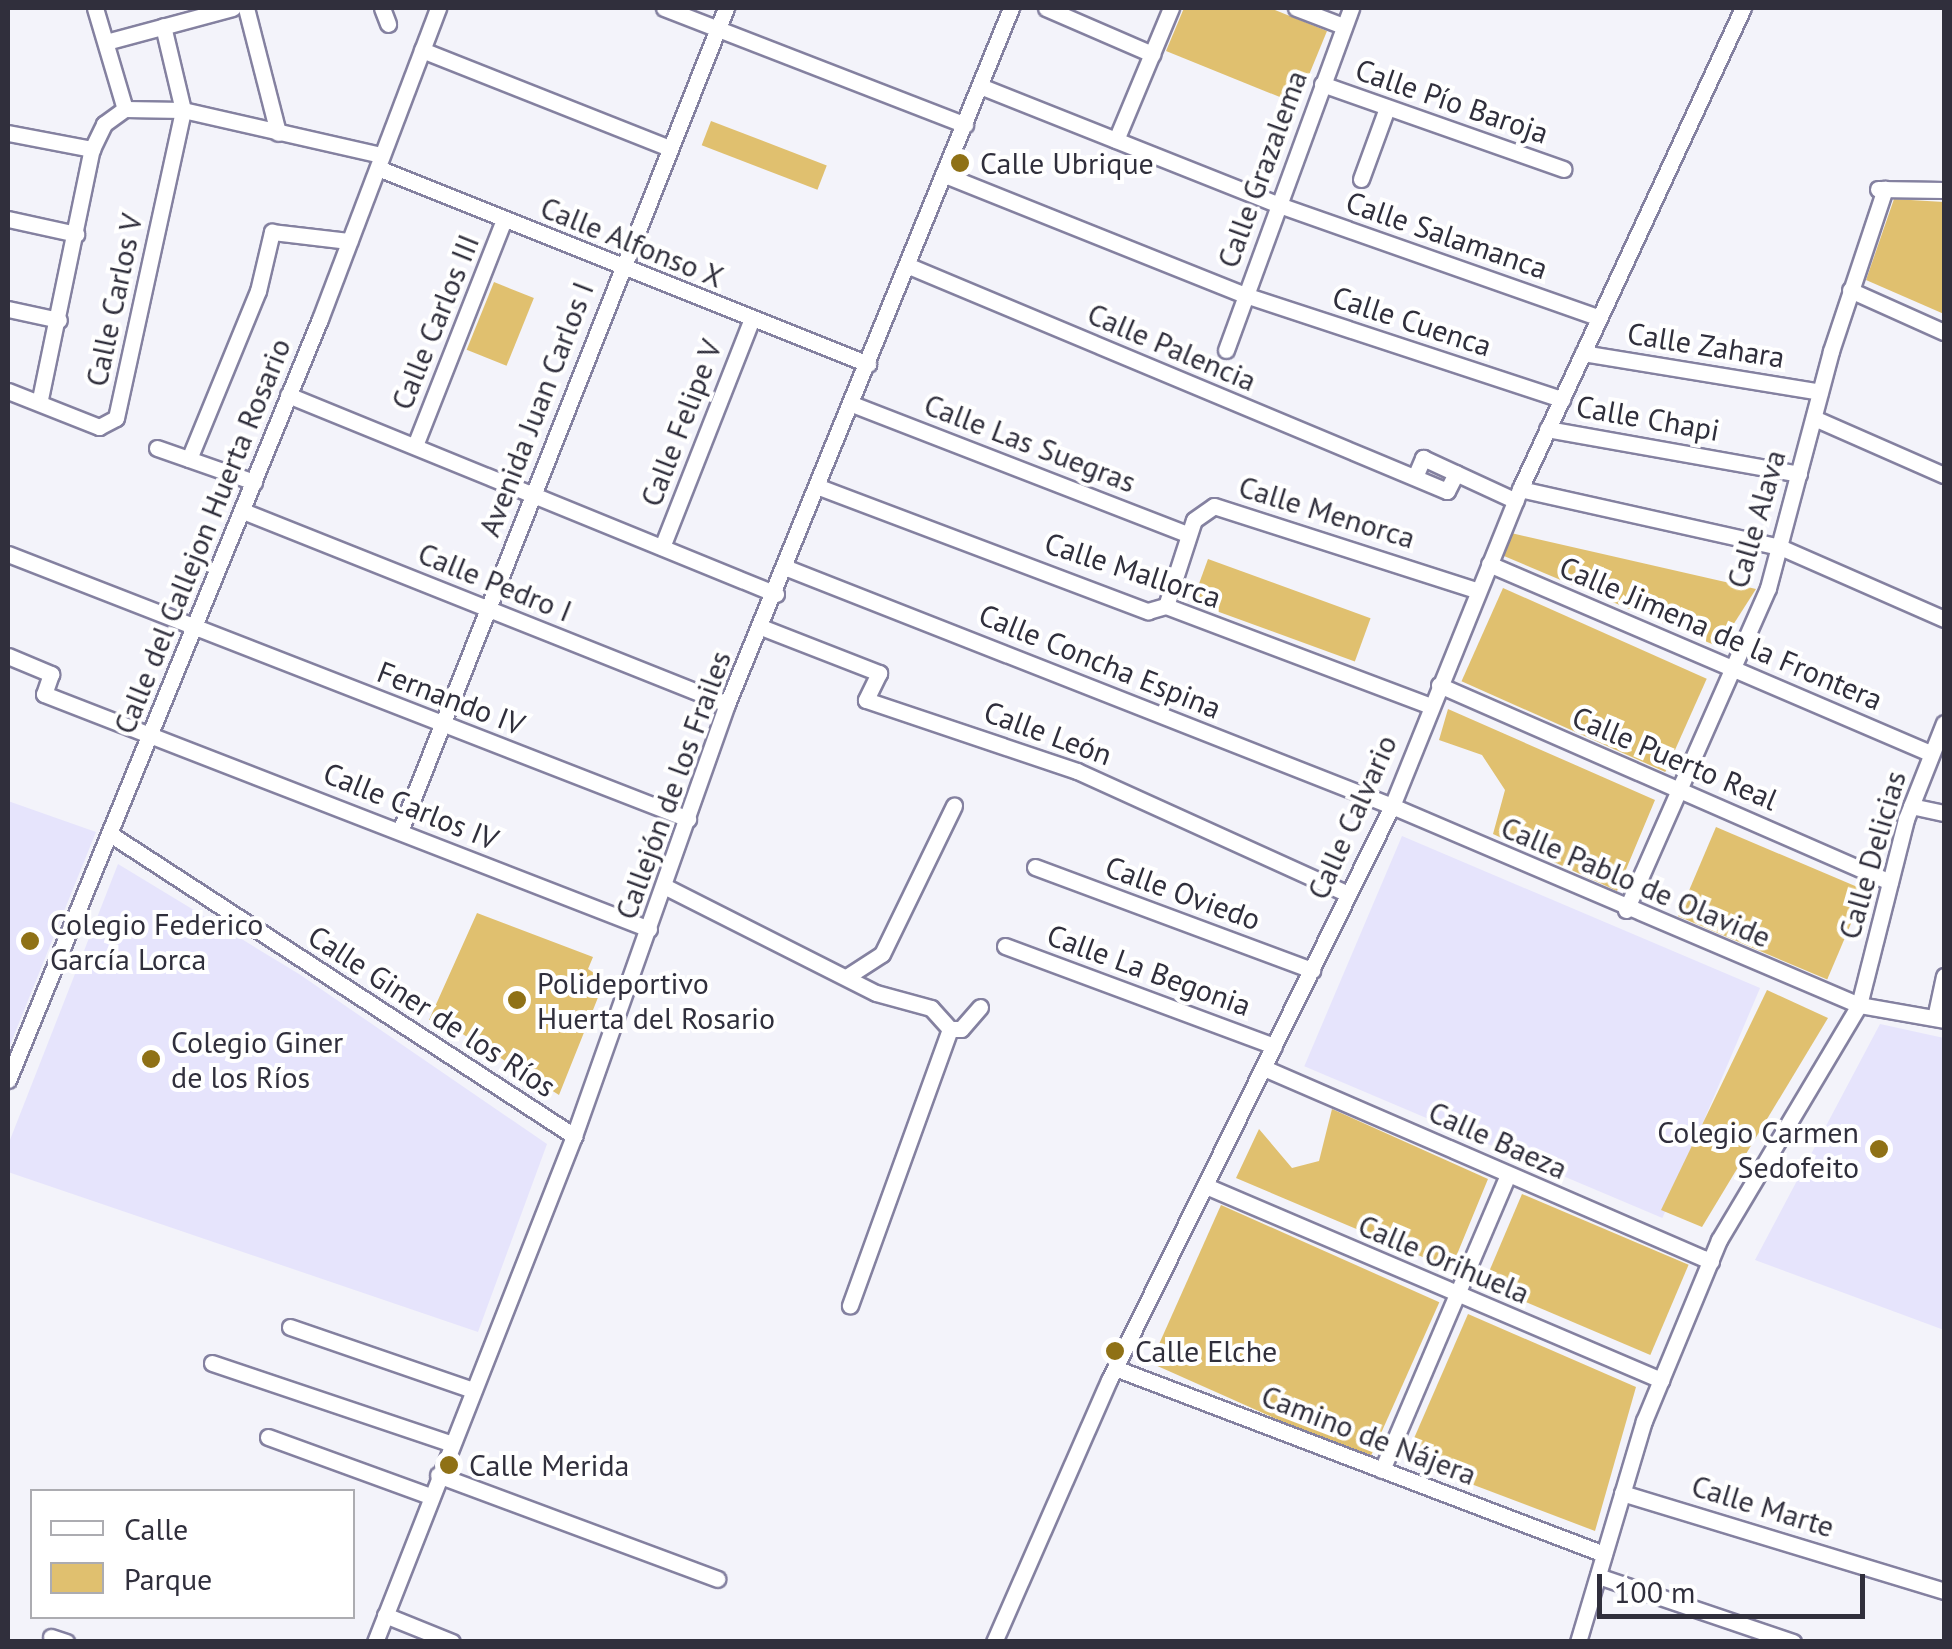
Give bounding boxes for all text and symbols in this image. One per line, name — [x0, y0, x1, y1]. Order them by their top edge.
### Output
street label: Calle Pío Baroja — [1351, 51, 1553, 151]
street label: Calle Grazalema — [1210, 65, 1314, 273]
place label: Calle Ubrique — [980, 145, 1154, 181]
marker: Calle Ubrique — [949, 152, 971, 174]
street label: Calle Salamanca — [1341, 184, 1553, 286]
street label: Calle Alfonso X — [535, 189, 729, 295]
street label: Calle Carlos V — [78, 210, 150, 390]
street label: Calle Carlos III — [384, 229, 486, 415]
street label: Avenida Juan Carlos I — [471, 277, 601, 541]
street label: Calle Cuenca — [1328, 278, 1496, 364]
street label: Calle Palencia — [1082, 295, 1262, 399]
street label: Calle Zahara — [1625, 315, 1787, 375]
street label: Calle del Callejon Huerta Rosario — [106, 333, 298, 739]
street label: Calle Felipe V — [633, 334, 729, 512]
street label: Calle Las Suegras — [919, 386, 1141, 500]
street label: Calle Chapi — [1573, 388, 1723, 448]
street label: Calle Alava — [1719, 445, 1793, 593]
street label: Calle Menorca — [1235, 468, 1419, 556]
street label: Calle Mallorca — [1040, 525, 1226, 615]
street label: Calle Pedro I — [413, 535, 577, 629]
street label: Calle Jimena de la Frontera — [1554, 549, 1888, 717]
street label: Calle Concha Espina — [974, 596, 1226, 726]
street label: Callejón de los Frailes — [608, 646, 738, 924]
street label: Fernando IV — [372, 653, 530, 743]
street label: Calle León — [979, 693, 1117, 773]
street label: Calle Puerto Real — [1567, 699, 1783, 817]
street label: Calle Calvario — [1300, 729, 1404, 905]
street label: Calle Carlos IV — [318, 755, 504, 857]
street label: Calle Delicias — [1831, 767, 1913, 943]
street label: Calle Pablo de Olavide — [1496, 809, 1776, 955]
street label: Calle Oviedo — [1101, 848, 1265, 938]
place label: Colegio Federico García Lorca — [50, 906, 263, 976]
street label: Calle La Begonia — [1042, 916, 1256, 1024]
street label: Calle Giner de los Ríos — [302, 918, 562, 1104]
marker: Colegio Federico García Lorca — [19, 930, 41, 952]
place label: Polideportivo Huerta del Rosario — [537, 965, 775, 1036]
marker: Polideportivo Huerta del Rosario — [506, 989, 528, 1011]
place label: Colegio Giner de los Ríos — [171, 1024, 343, 1094]
marker: Colegio Giner de los Ríos — [140, 1048, 162, 1070]
street label: Calle Baeza — [1423, 1093, 1573, 1187]
place label: Colegio Carmen Sedofeito — [1657, 1114, 1859, 1184]
marker: Colegio Carmen Sedofeito — [1868, 1138, 1890, 1160]
street label: Calle Orihuela — [1353, 1207, 1535, 1311]
place label: Calle Elche — [1135, 1333, 1277, 1369]
marker: Calle Elche — [1104, 1340, 1126, 1362]
street label: Camino de Nájera — [1256, 1377, 1482, 1493]
place label: Calle Merida — [469, 1447, 629, 1483]
marker: Calle Merida — [438, 1454, 460, 1476]
street label: Calle Marte — [1687, 1467, 1839, 1545]
legend — [30, 1489, 355, 1619]
text: Calle — [124, 1509, 188, 1548]
scale bar — [1602, 1554, 1870, 1616]
text: Parque — [124, 1559, 212, 1598]
text: 100 m — [1614, 1572, 1695, 1611]

